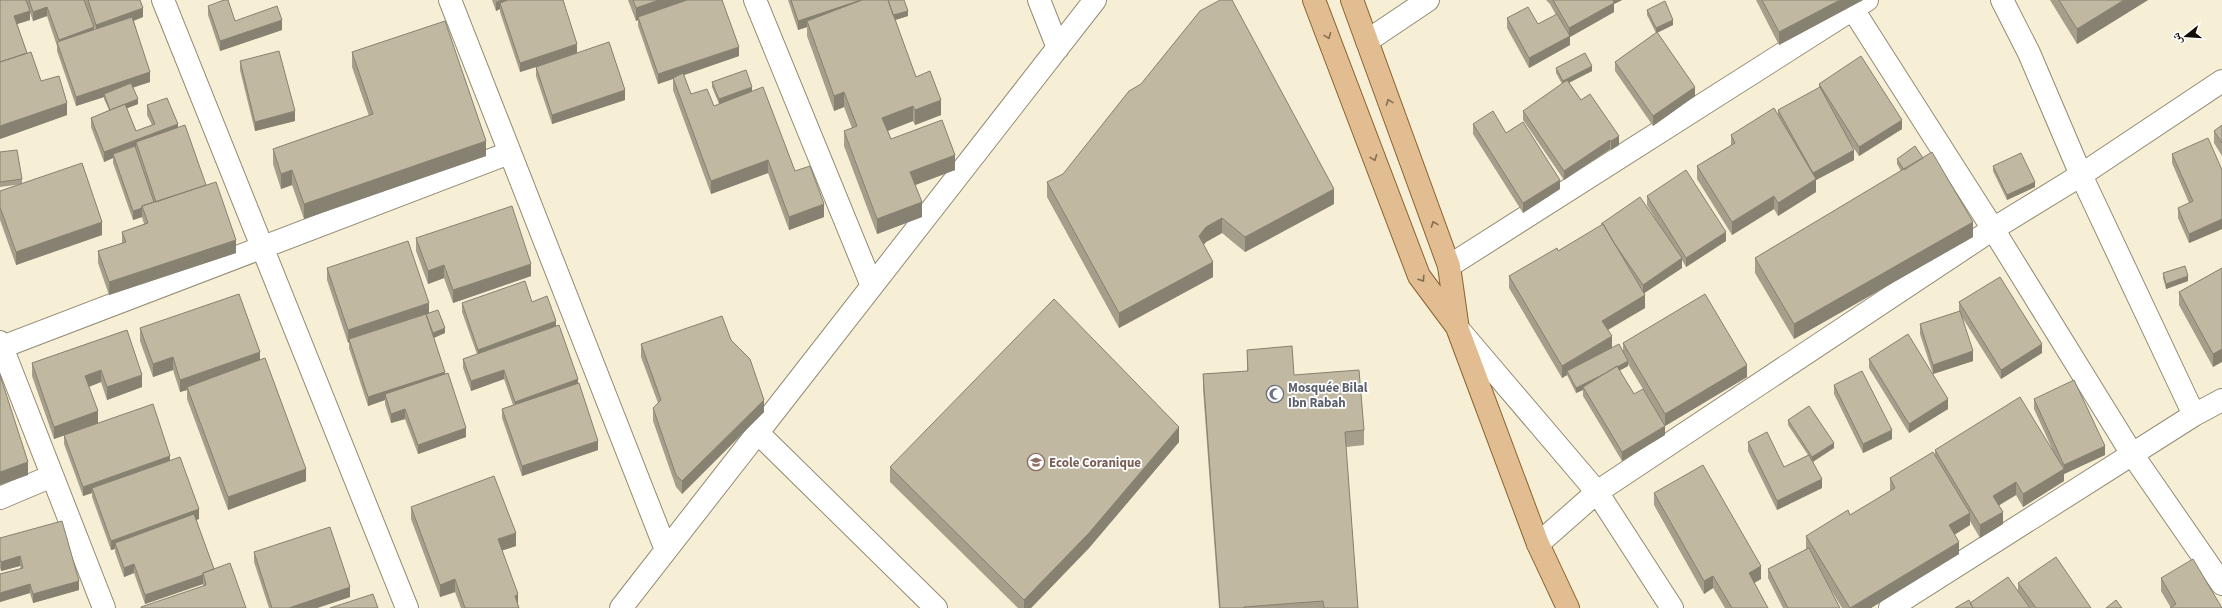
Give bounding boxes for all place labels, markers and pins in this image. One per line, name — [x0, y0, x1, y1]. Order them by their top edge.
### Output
place label: Mosquée Bilal Ibn Rabah — [1288, 379, 1368, 412]
mosque icon: Mosquée Bilal Ibn Rabah — [1265, 384, 1285, 404]
school or university icon: Ecole Coranique — [1026, 452, 1046, 472]
place label: Ecole Coranique — [1049, 454, 1141, 472]

